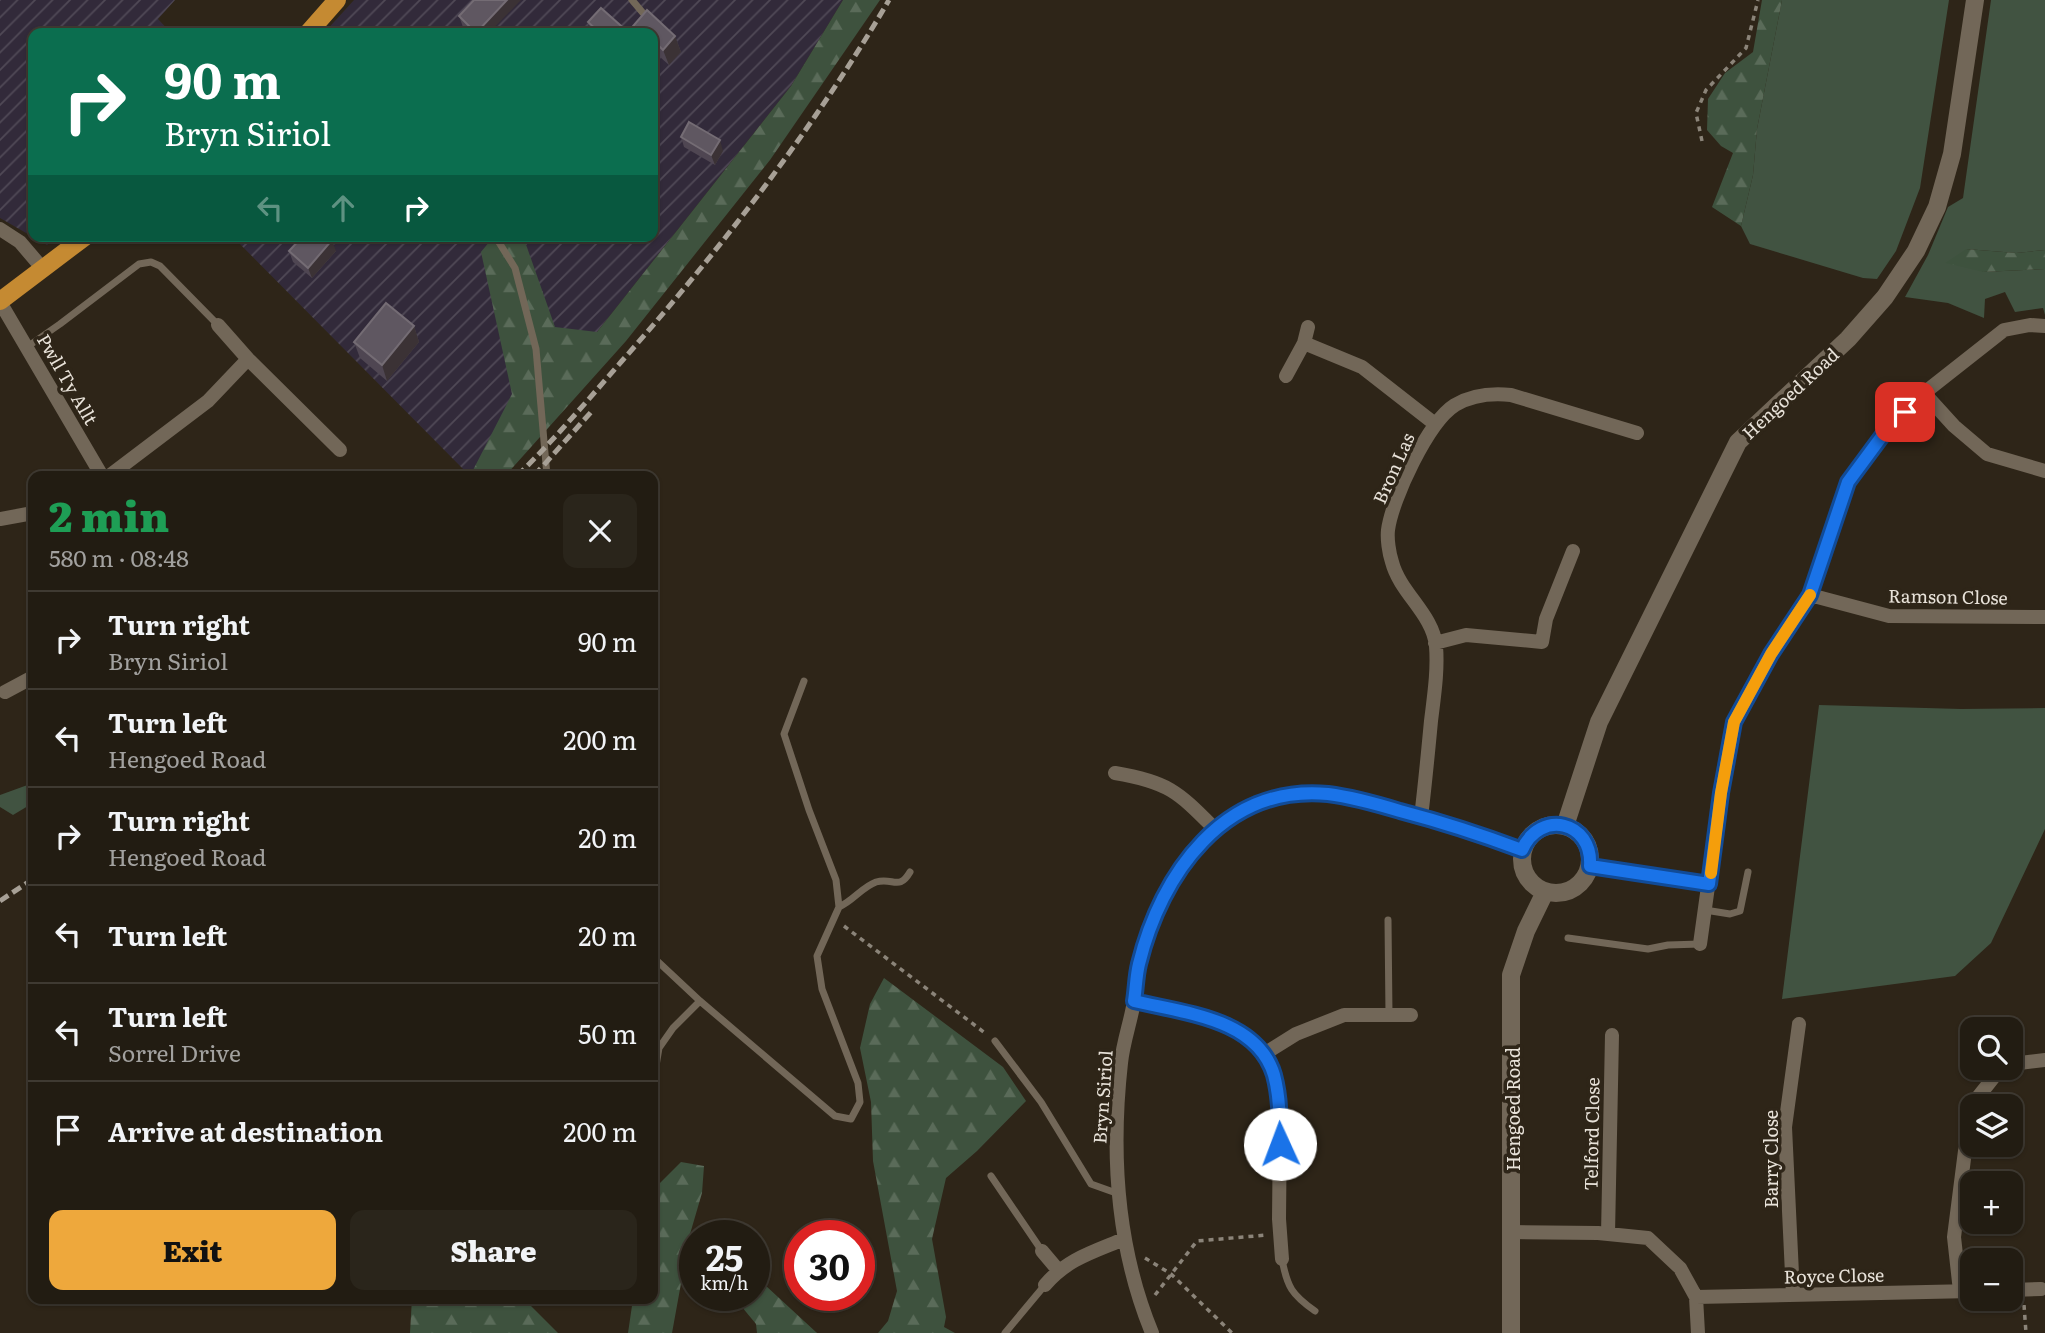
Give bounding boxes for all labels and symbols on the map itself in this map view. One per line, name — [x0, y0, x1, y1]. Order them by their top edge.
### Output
street label: Pwll Ty Allt — [31, 328, 105, 430]
street label: Hengoed Road — [1736, 341, 1844, 445]
pin — [1875, 382, 1935, 442]
street label: Bron Las — [1365, 428, 1421, 508]
street label: Ramson Close — [1888, 581, 2008, 611]
street label: Hengoed Road — [1499, 1047, 1526, 1171]
street label: Bryn Siriol — [1085, 1049, 1119, 1145]
street label: Telford Close — [1577, 1077, 1605, 1191]
position arrow — [1243, 1107, 1317, 1181]
street label: Barry Close — [1757, 1110, 1784, 1208]
speed limit sign: 30 — [784, 1220, 875, 1311]
street label: Royce Close — [1783, 1261, 1885, 1289]

